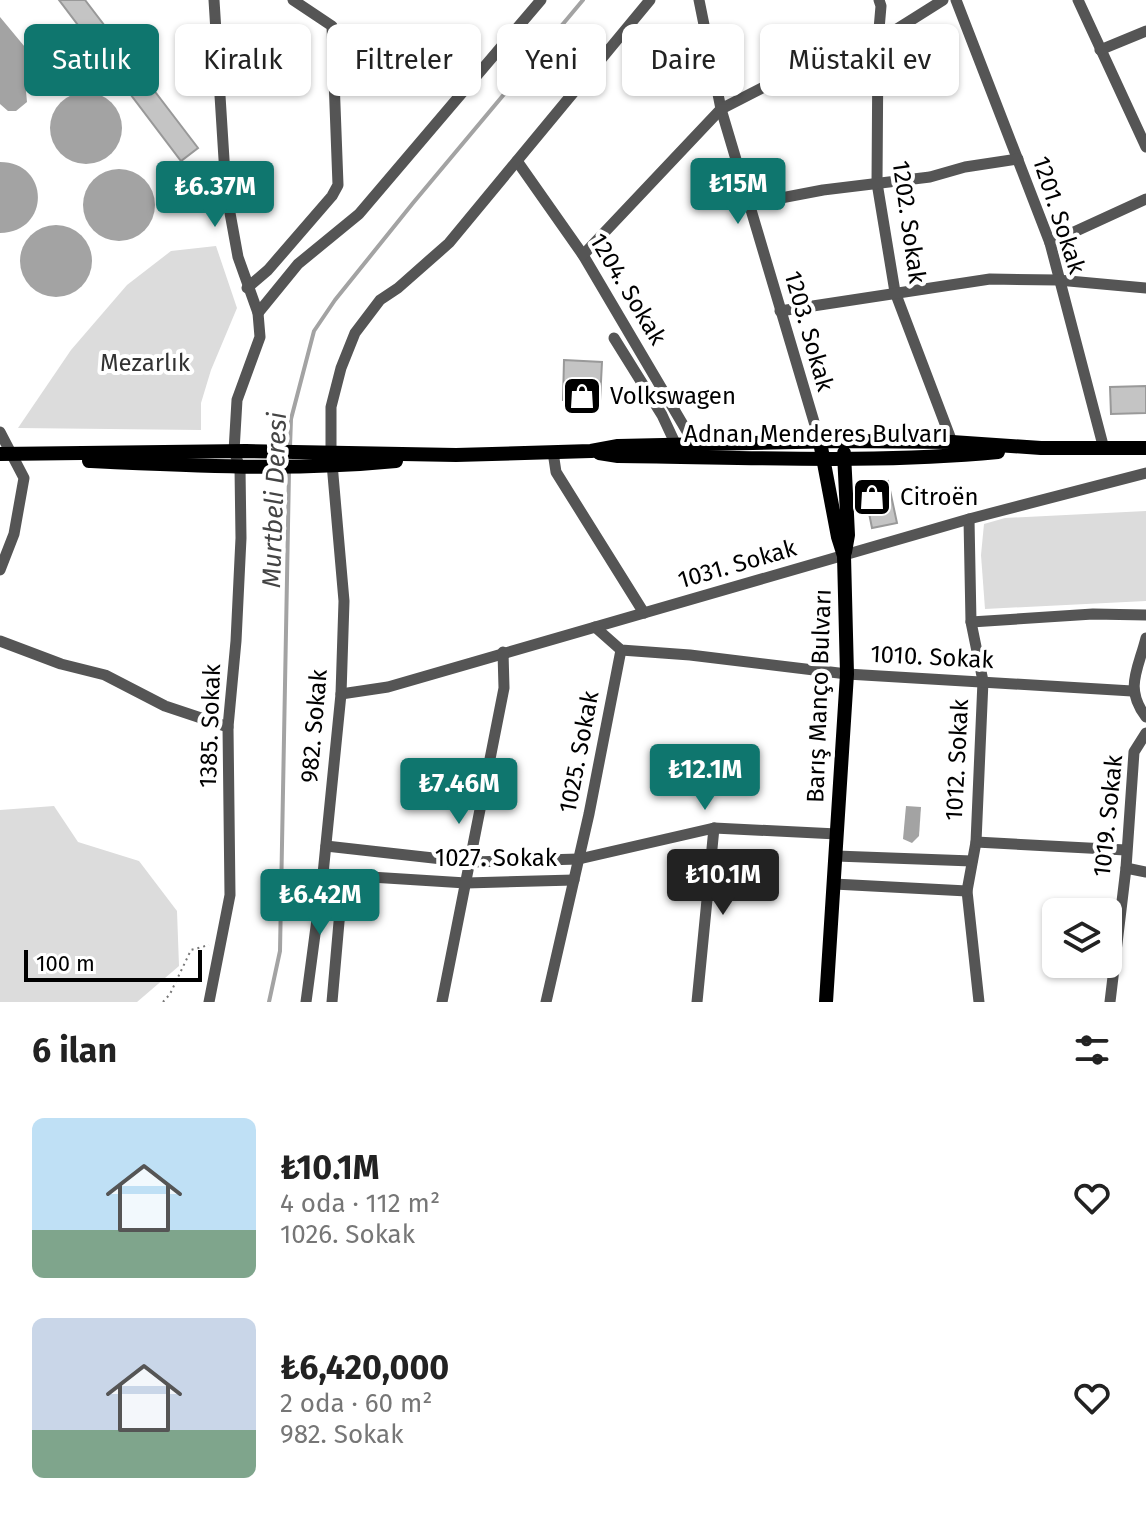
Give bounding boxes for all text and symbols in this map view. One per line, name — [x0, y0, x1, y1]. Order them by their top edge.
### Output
chip: Satılık — [24, 24, 159, 96]
chip: Kiralık — [175, 24, 311, 96]
chip: Filtreler — [327, 24, 481, 96]
chip: Yeni — [497, 24, 606, 96]
chip: Daire — [622, 24, 744, 96]
chip: Müstakil ev — [760, 24, 959, 96]
street label: 1201. Sokak — [1027, 153, 1091, 278]
pin: ₺15M — [691, 158, 785, 226]
street label: 1202. Sokak — [887, 159, 932, 286]
pin: ₺6.37M — [150, 161, 280, 229]
text: ₺15M — [708, 168, 768, 199]
text: ₺6.37M — [174, 171, 256, 202]
street label: 1204. Sokak — [584, 228, 673, 350]
street label: 1203. Sokak — [778, 268, 840, 395]
park label: Mezarlık — [100, 349, 191, 377]
shop icon: Volkswagen — [561, 375, 603, 417]
place label: Volkswagen — [610, 382, 736, 410]
water label: Murtbeli Deresi — [256, 412, 293, 589]
street label: Adnan Menderes Bulvarı — [684, 420, 948, 448]
shop icon: Citroën — [851, 476, 893, 518]
place label: Citroën — [900, 483, 979, 511]
street label: 1031. Sokak — [675, 534, 800, 594]
street label: Barış Manço Bulvarı — [801, 588, 837, 804]
street label: 1010. Sokak — [870, 640, 995, 674]
street label: 1385. Sokak — [194, 663, 226, 789]
street label: 982. Sokak — [295, 667, 333, 784]
street label: 1025. Sokak — [553, 688, 605, 815]
street label: 1012. Sokak — [940, 698, 974, 822]
pin: ₺12.1M — [640, 744, 770, 812]
street label: 1019. Sokak — [1088, 753, 1128, 878]
text: ₺12.1M — [668, 754, 742, 785]
pin: ₺7.46M — [394, 758, 524, 826]
text: ₺7.46M — [418, 768, 500, 799]
street label: 1027. Sokak — [435, 844, 558, 872]
pin: ₺10.1M — [658, 849, 788, 917]
text: ₺10.1M — [685, 859, 761, 890]
pin: ₺6.42M — [255, 869, 385, 937]
text: ₺6.42M — [278, 879, 362, 910]
map controls — [1042, 898, 1122, 978]
button: layers — [1042, 898, 1122, 978]
scale bar — [24, 946, 202, 982]
text: 100 m — [36, 950, 95, 977]
icon: filters — [1070, 1028, 1114, 1072]
text: 6 ilan — [32, 1030, 117, 1071]
text: ₺10.1M — [280, 1147, 379, 1188]
icon: home — [96, 1150, 192, 1246]
icon: heart — [1070, 1176, 1114, 1220]
text: 4 oda · 112 m² — [280, 1188, 440, 1219]
text: 1026. Sokak — [280, 1219, 415, 1250]
text: ₺6,420,000 — [280, 1347, 449, 1388]
icon: home — [96, 1350, 192, 1446]
icon: heart — [1070, 1376, 1114, 1420]
text: 2 oda · 60 m² — [280, 1388, 432, 1419]
text: 982. Sokak — [280, 1419, 403, 1450]

